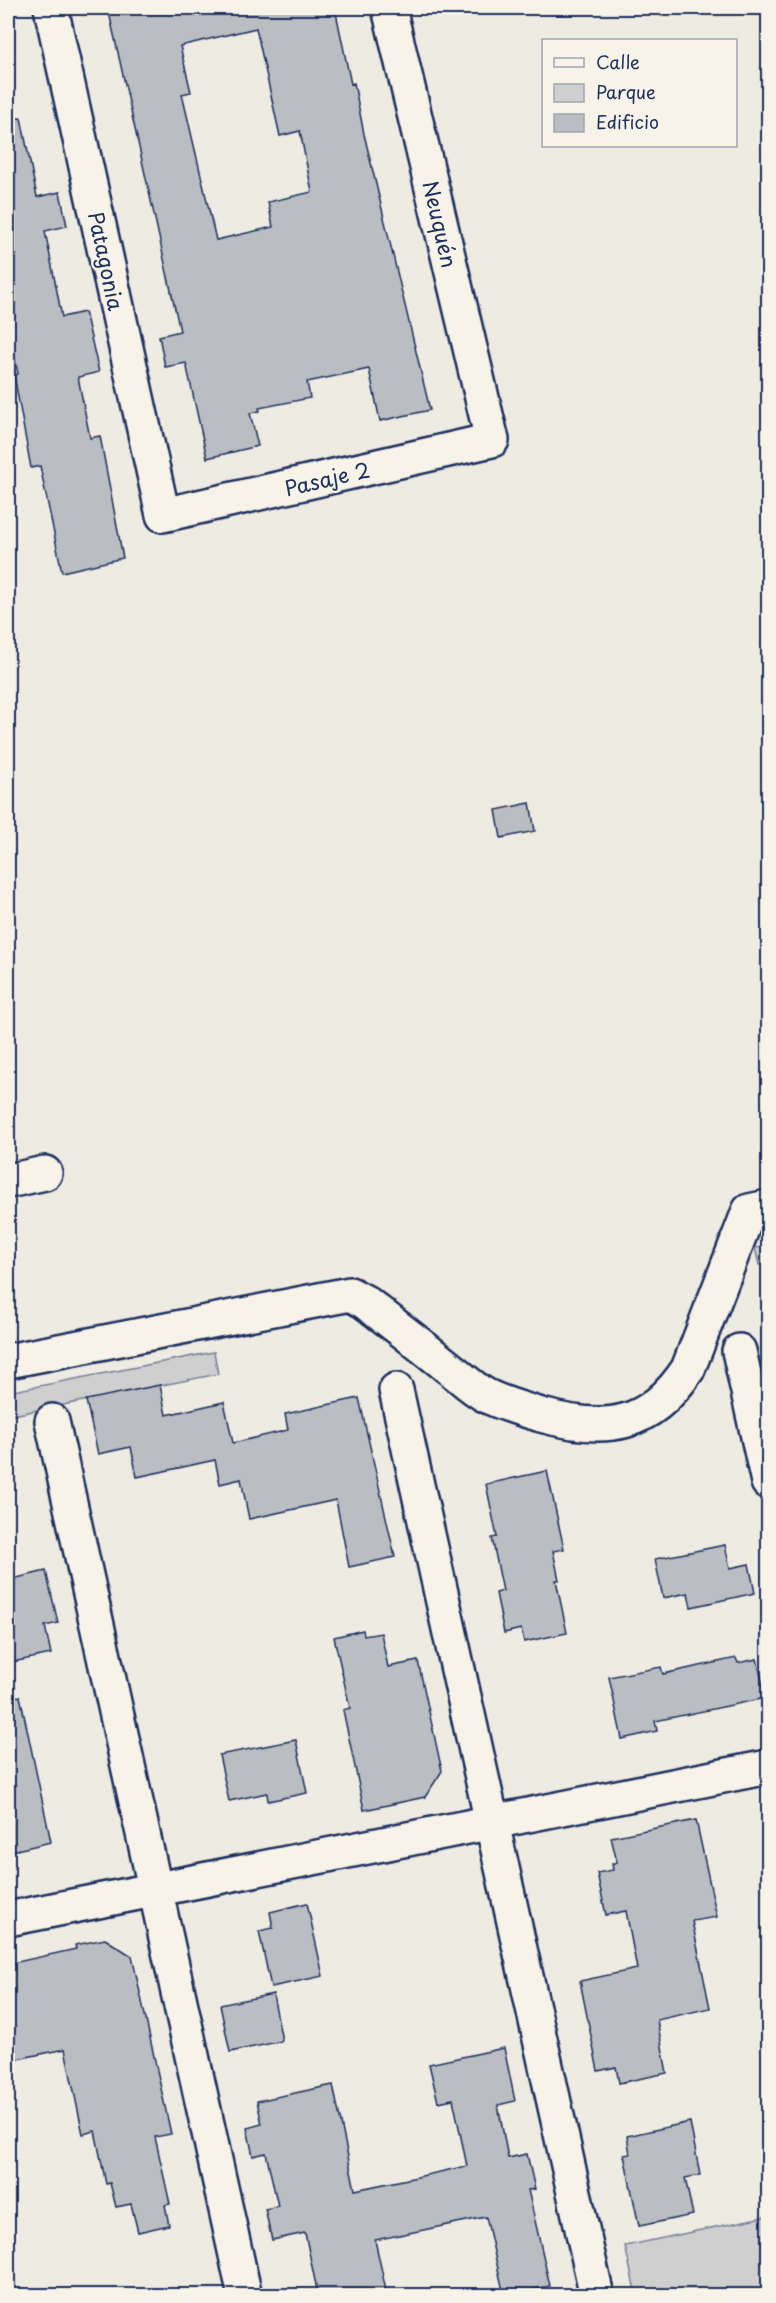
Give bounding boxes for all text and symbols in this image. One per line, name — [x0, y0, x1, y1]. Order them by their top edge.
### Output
legend — [542, 39, 737, 147]
text: Calle — [596, 48, 640, 75]
text: Parque — [596, 78, 656, 105]
text: Edificio — [596, 108, 659, 135]
street label: Neuquén — [415, 177, 467, 271]
street label: Patagonia — [81, 209, 133, 314]
street label: Pasaje 2 — [281, 453, 373, 503]

